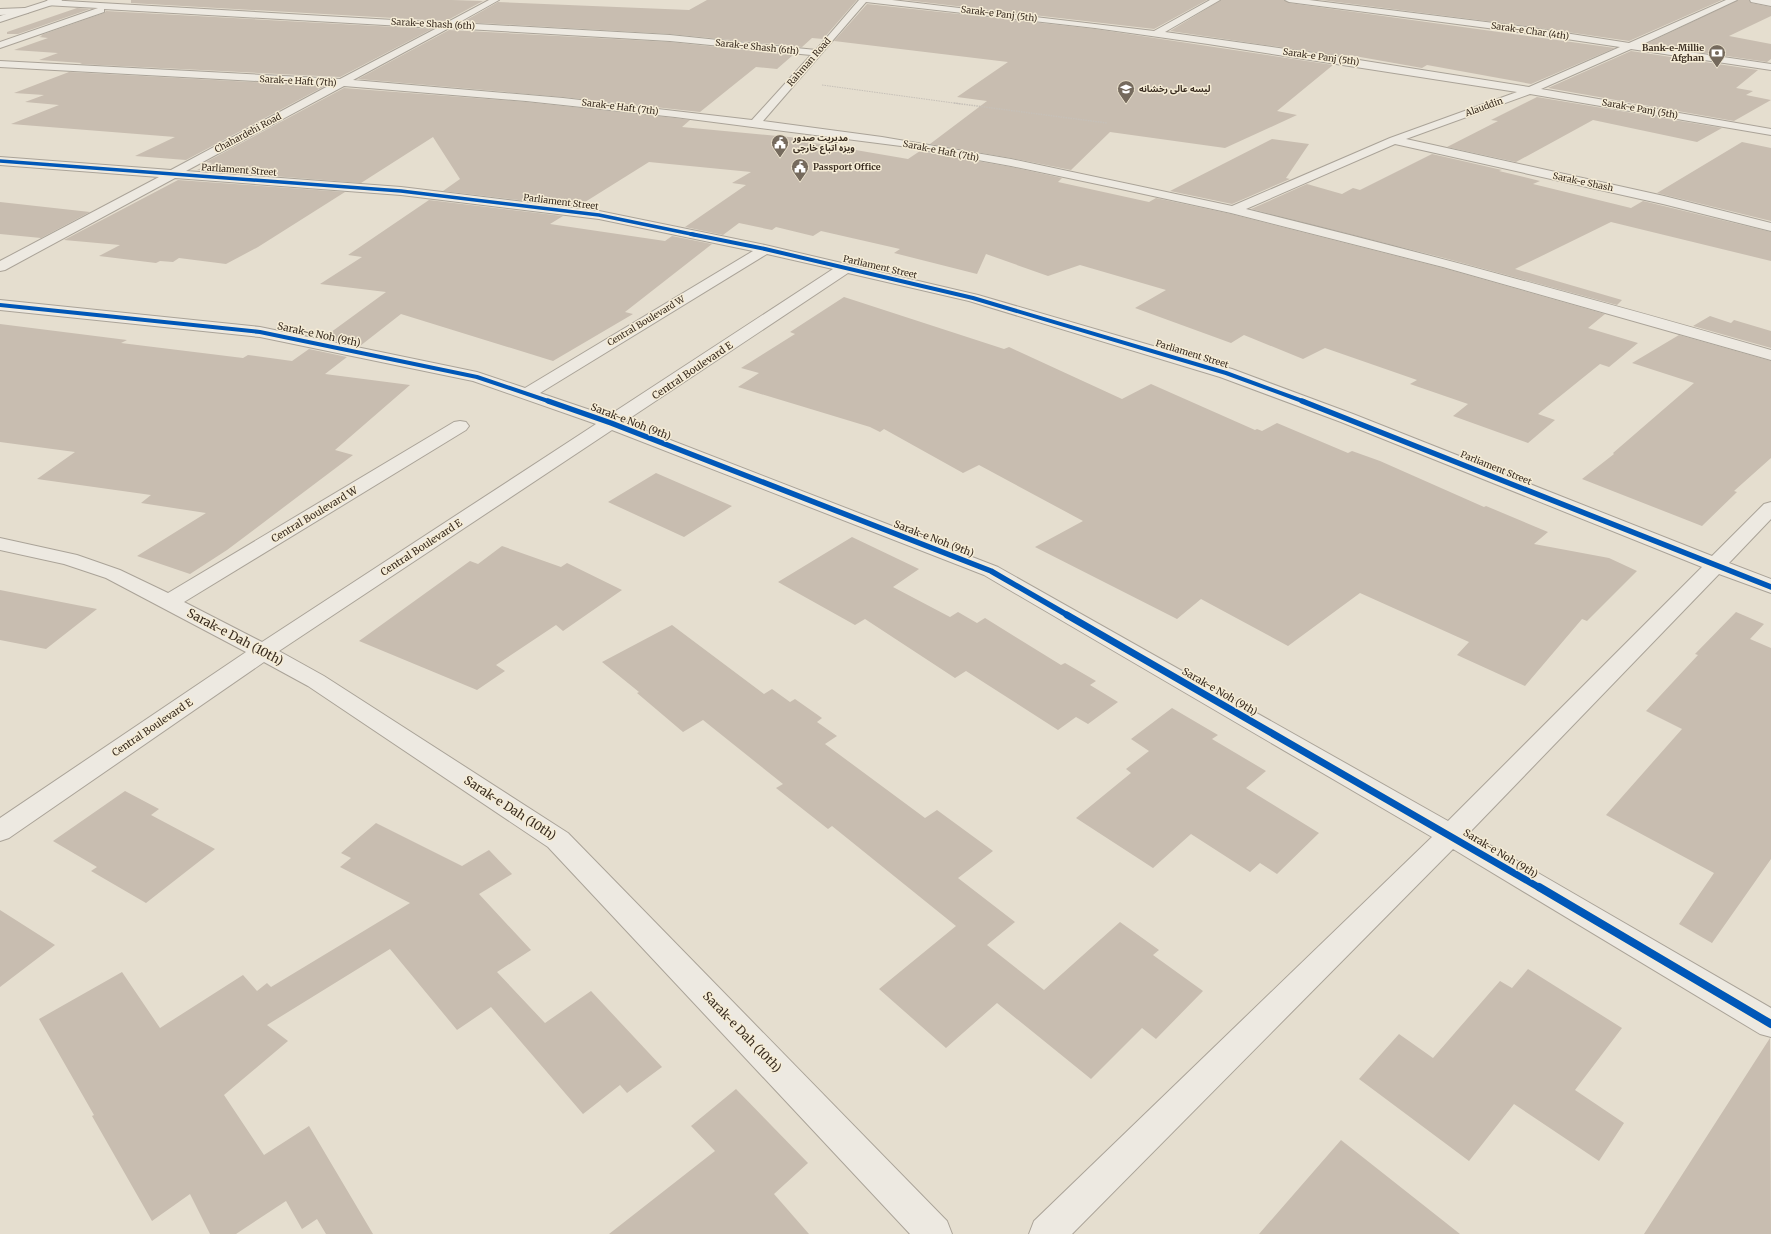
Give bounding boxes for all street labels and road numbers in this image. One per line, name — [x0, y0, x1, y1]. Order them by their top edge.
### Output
street label: Sarak-e Panj (5th) — [960, 3, 1038, 24]
street label: Sarak-e Shash (6th) — [391, 16, 475, 31]
street label: Sarak-e Char (4th) — [1490, 20, 1570, 41]
street label: Rahman Road — [785, 35, 833, 88]
street label: Sarak-e Shash (6th) — [715, 37, 800, 56]
street label: Sarak-e Panj (5th) — [1282, 46, 1360, 67]
street label: Sarak-e Haft (7th) — [259, 73, 337, 88]
street label: Alauddin — [1463, 95, 1504, 119]
street label: Sarak-e Haft (7th) — [581, 96, 659, 117]
street label: Sarak-e Panj (5th) — [1601, 96, 1679, 121]
street label: Chahardehi Road — [212, 110, 284, 155]
street label: Sarak-e Haft (7th) — [902, 138, 980, 163]
street label: Parliament Street — [201, 161, 278, 178]
street label: Sarak-e Shash — [1552, 170, 1614, 193]
street label: Parliament Street — [523, 191, 600, 212]
street label: Parliament Street — [842, 253, 919, 280]
street label: Central Boulevard W — [605, 293, 687, 348]
street label: Sarak-e Noh (9th) — [276, 319, 362, 350]
street label: Parliament Street — [1154, 337, 1230, 370]
street label: Central Boulevard E — [649, 338, 736, 402]
street label: Sarak-e Noh (9th) — [589, 400, 673, 443]
street label: Parliament Street — [1459, 448, 1534, 487]
street label: Central Boulevard W — [269, 483, 361, 545]
street label: Central Boulevard E — [378, 516, 465, 579]
street label: Sarak-e Noh (9th) — [892, 517, 976, 560]
street label: Sarak-e Dah (10th) — [185, 605, 286, 668]
street label: Sarak-e Noh (9th) — [1180, 665, 1260, 718]
street label: Central Boulevard E — [109, 695, 196, 759]
street label: Sarak-e Dah (10th) — [461, 772, 559, 843]
street label: Sarak-e Noh (9th) — [1461, 826, 1540, 881]
street label: Sarak-e Dah (10th) — [700, 988, 785, 1075]

